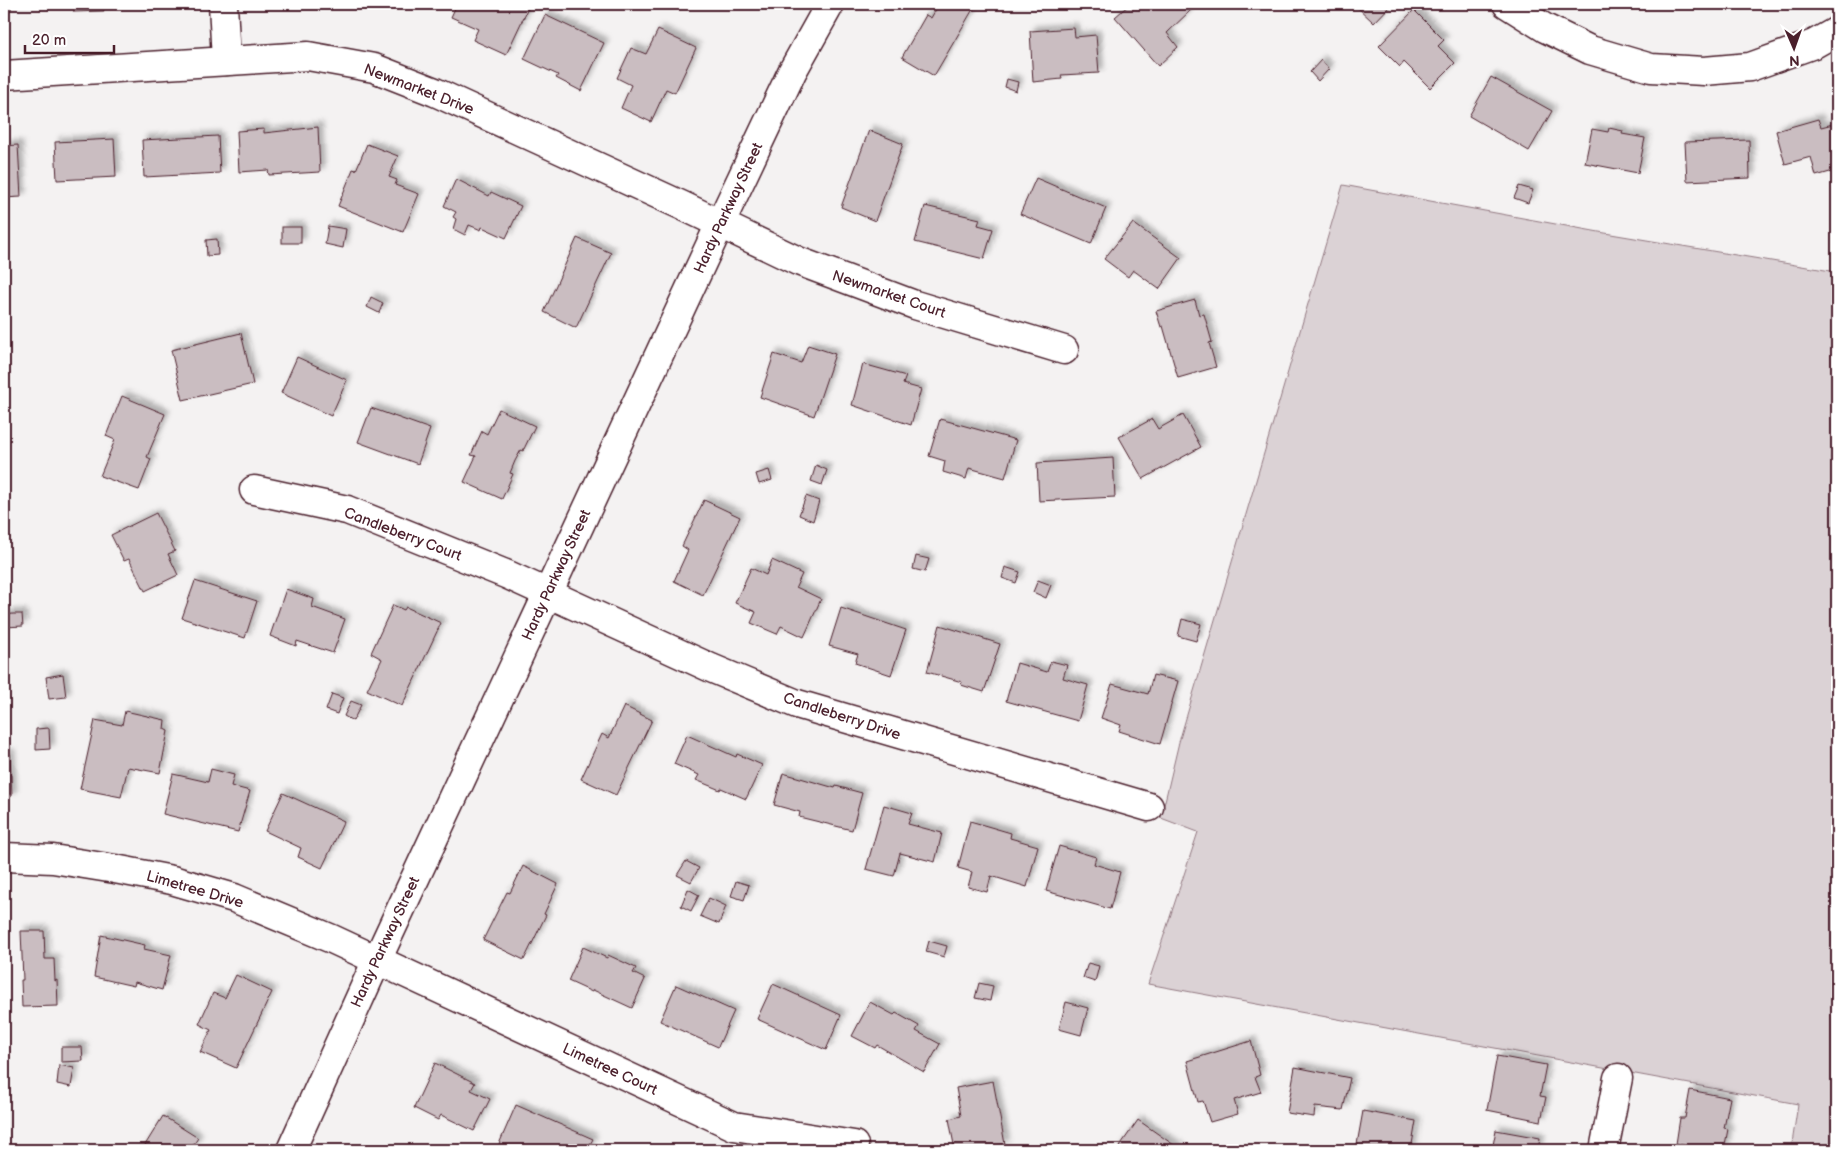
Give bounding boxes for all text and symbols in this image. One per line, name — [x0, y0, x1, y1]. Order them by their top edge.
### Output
scale bar — [25, 22, 114, 54]
north arrow — [1768, 22, 1818, 72]
text: 20 m — [32, 31, 66, 50]
text: N — [1789, 52, 1800, 69]
street label: Newmarket Drive — [361, 60, 477, 119]
street label: Hardy Parkway Street — [690, 139, 767, 277]
street label: Newmarket Court — [830, 266, 948, 323]
street label: Candleberry Court — [341, 503, 465, 566]
street label: Hardy Parkway Street — [518, 506, 595, 644]
street label: Candleberry Drive — [781, 689, 903, 744]
street label: Limetree Drive — [144, 867, 246, 912]
street label: Hardy Parkway Street — [347, 873, 424, 1011]
street label: Limetree Court — [559, 1039, 661, 1100]

